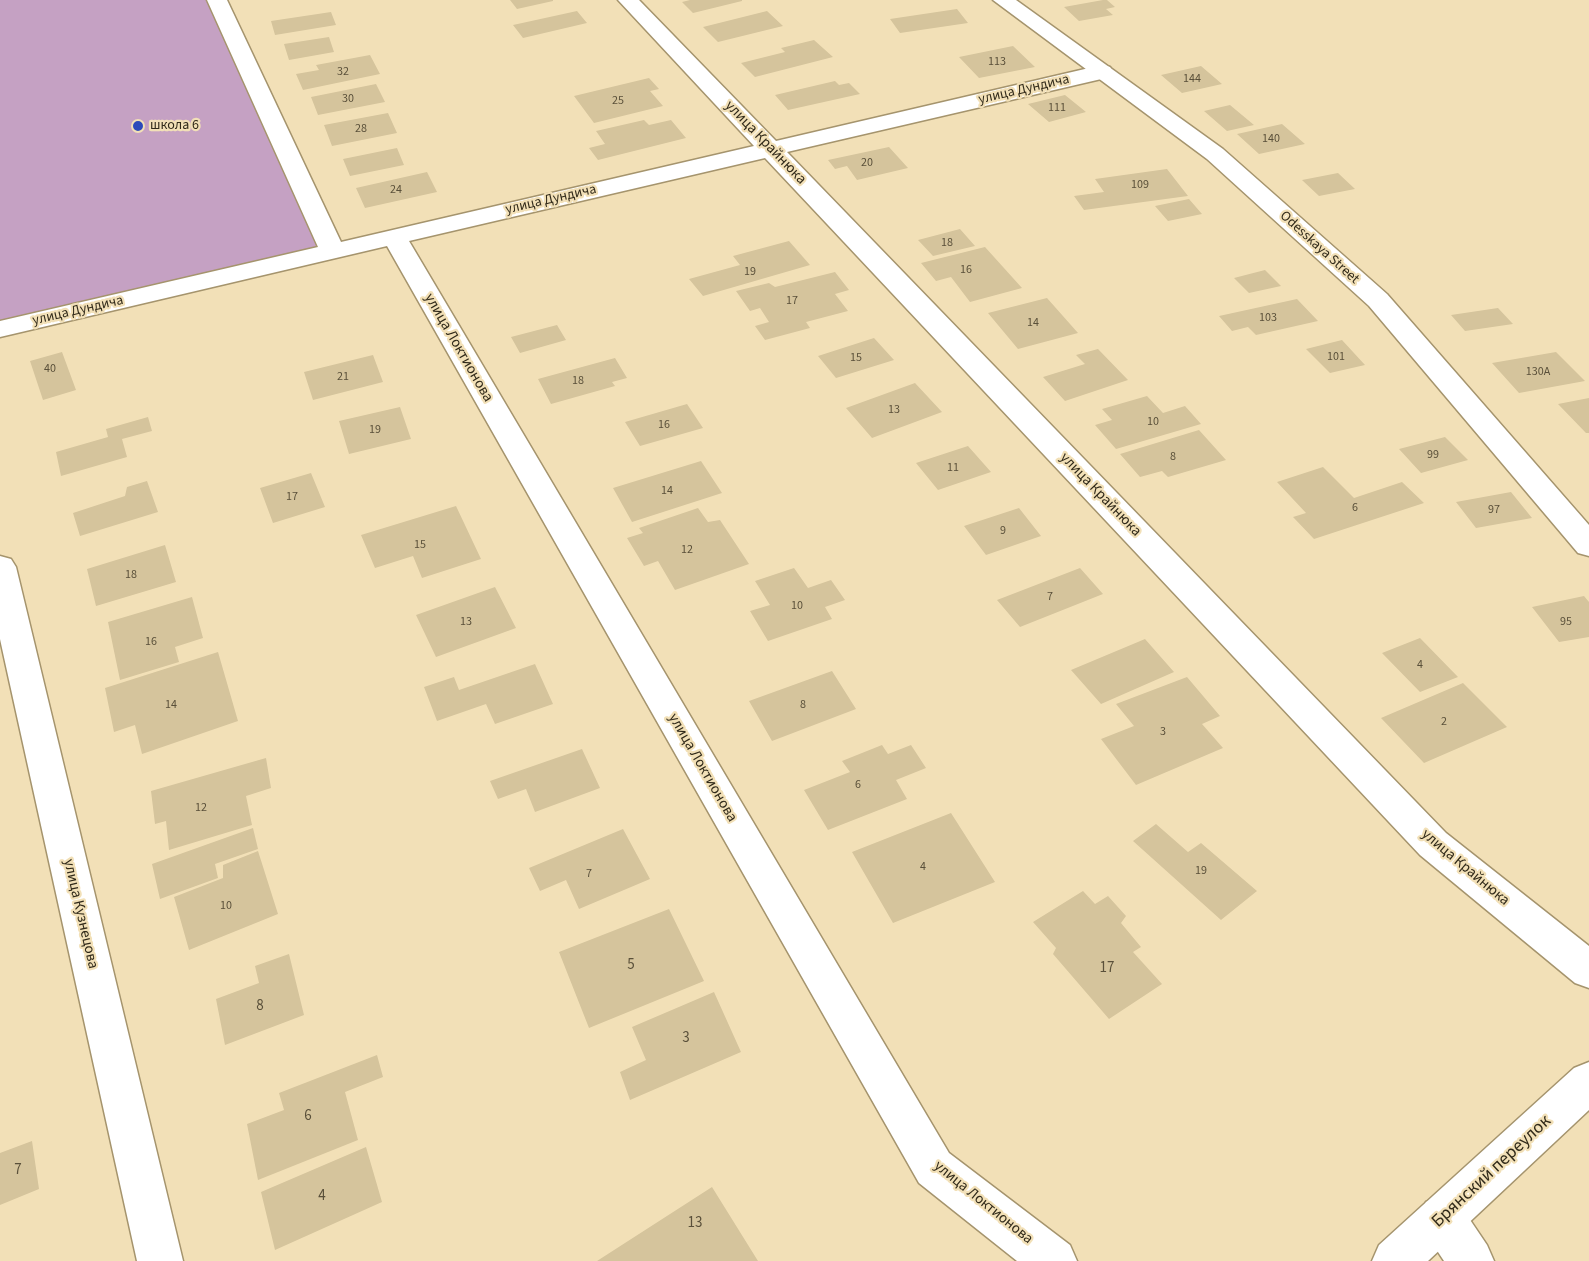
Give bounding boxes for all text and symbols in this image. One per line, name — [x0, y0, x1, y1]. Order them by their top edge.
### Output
house number: 113 — [988, 55, 1006, 69]
house number: 32 — [337, 65, 349, 79]
street label: улица Дундича — [977, 71, 1071, 109]
house number: 144 — [1183, 72, 1201, 86]
house number: 30 — [342, 92, 354, 106]
house number: 25 — [612, 94, 624, 108]
street label: улица Крайнюка — [720, 97, 810, 189]
house number: 111 — [1048, 101, 1066, 115]
place label: школа 6 — [150, 118, 199, 134]
marker: школа 6 — [131, 119, 145, 133]
house number: 28 — [355, 122, 367, 136]
house number: 140 — [1262, 132, 1280, 146]
house number: 20 — [861, 156, 873, 170]
house number: 109 — [1131, 178, 1149, 192]
street label: улица Дундича — [504, 181, 598, 219]
house number: 24 — [390, 183, 402, 197]
street label: Odesskaya Street — [1276, 208, 1362, 288]
house number: 18 — [941, 236, 953, 250]
house number: 16 — [960, 263, 972, 277]
house number: 19 — [744, 265, 756, 279]
street label: улица Локтионова — [420, 291, 496, 405]
street label: улица Дундича — [31, 292, 125, 330]
house number: 17 — [786, 294, 798, 308]
house number: 103 — [1259, 311, 1277, 325]
house number: 14 — [1027, 316, 1039, 330]
house number: 101 — [1327, 350, 1345, 364]
house number: 15 — [850, 351, 862, 365]
house number: 40 — [44, 362, 56, 376]
house number: 130А — [1526, 365, 1550, 379]
house number: 21 — [337, 370, 349, 384]
house number: 18 — [572, 374, 584, 388]
house number: 13 — [888, 403, 900, 417]
house number: 10 — [1147, 415, 1159, 429]
house number: 16 — [658, 418, 670, 432]
house number: 19 — [369, 423, 381, 437]
house number: 99 — [1427, 448, 1439, 462]
street label: улица Крайнюка — [1055, 449, 1145, 541]
house number: 8 — [1170, 450, 1176, 464]
house number: 11 — [947, 461, 959, 475]
house number: 14 — [661, 484, 673, 498]
house number: 17 — [286, 490, 298, 504]
house number: 6 — [1352, 501, 1358, 515]
house number: 97 — [1488, 503, 1500, 517]
house number: 9 — [1000, 524, 1006, 538]
house number: 15 — [414, 538, 426, 552]
house number: 12 — [681, 543, 693, 557]
house number: 18 — [125, 568, 137, 582]
house number: 7 — [1047, 590, 1053, 604]
house number: 10 — [791, 599, 803, 613]
house number: 13 — [460, 615, 472, 629]
house number: 95 — [1560, 615, 1572, 629]
house number: 16 — [145, 635, 157, 649]
house number: 4 — [1417, 658, 1423, 672]
house number: 14 — [165, 698, 177, 712]
house number: 8 — [800, 698, 806, 712]
street label: улица Локтионова — [664, 711, 740, 825]
house number: 2 — [1441, 715, 1447, 729]
house number: 3 — [1160, 725, 1166, 739]
house number: 6 — [855, 778, 861, 792]
house number: 12 — [195, 801, 207, 815]
street label: улица Крайнюка — [1417, 826, 1513, 910]
street label: улица Кузнецова — [59, 857, 101, 971]
house number: 4 — [920, 860, 926, 874]
house number: 19 — [1195, 864, 1207, 878]
house number: 7 — [586, 867, 592, 881]
house number: 10 — [220, 899, 232, 913]
house number: 5 — [627, 957, 635, 975]
house number: 17 — [1100, 960, 1114, 978]
house number: 8 — [256, 998, 264, 1016]
house number: 3 — [682, 1030, 690, 1048]
house number: 6 — [304, 1108, 312, 1126]
street label: Брянский переулок — [1428, 1111, 1556, 1233]
street label: улица Локтионова — [930, 1158, 1036, 1248]
house number: 7 — [14, 1162, 22, 1180]
house number: 4 — [318, 1188, 326, 1206]
house number: 13 — [688, 1215, 702, 1233]

